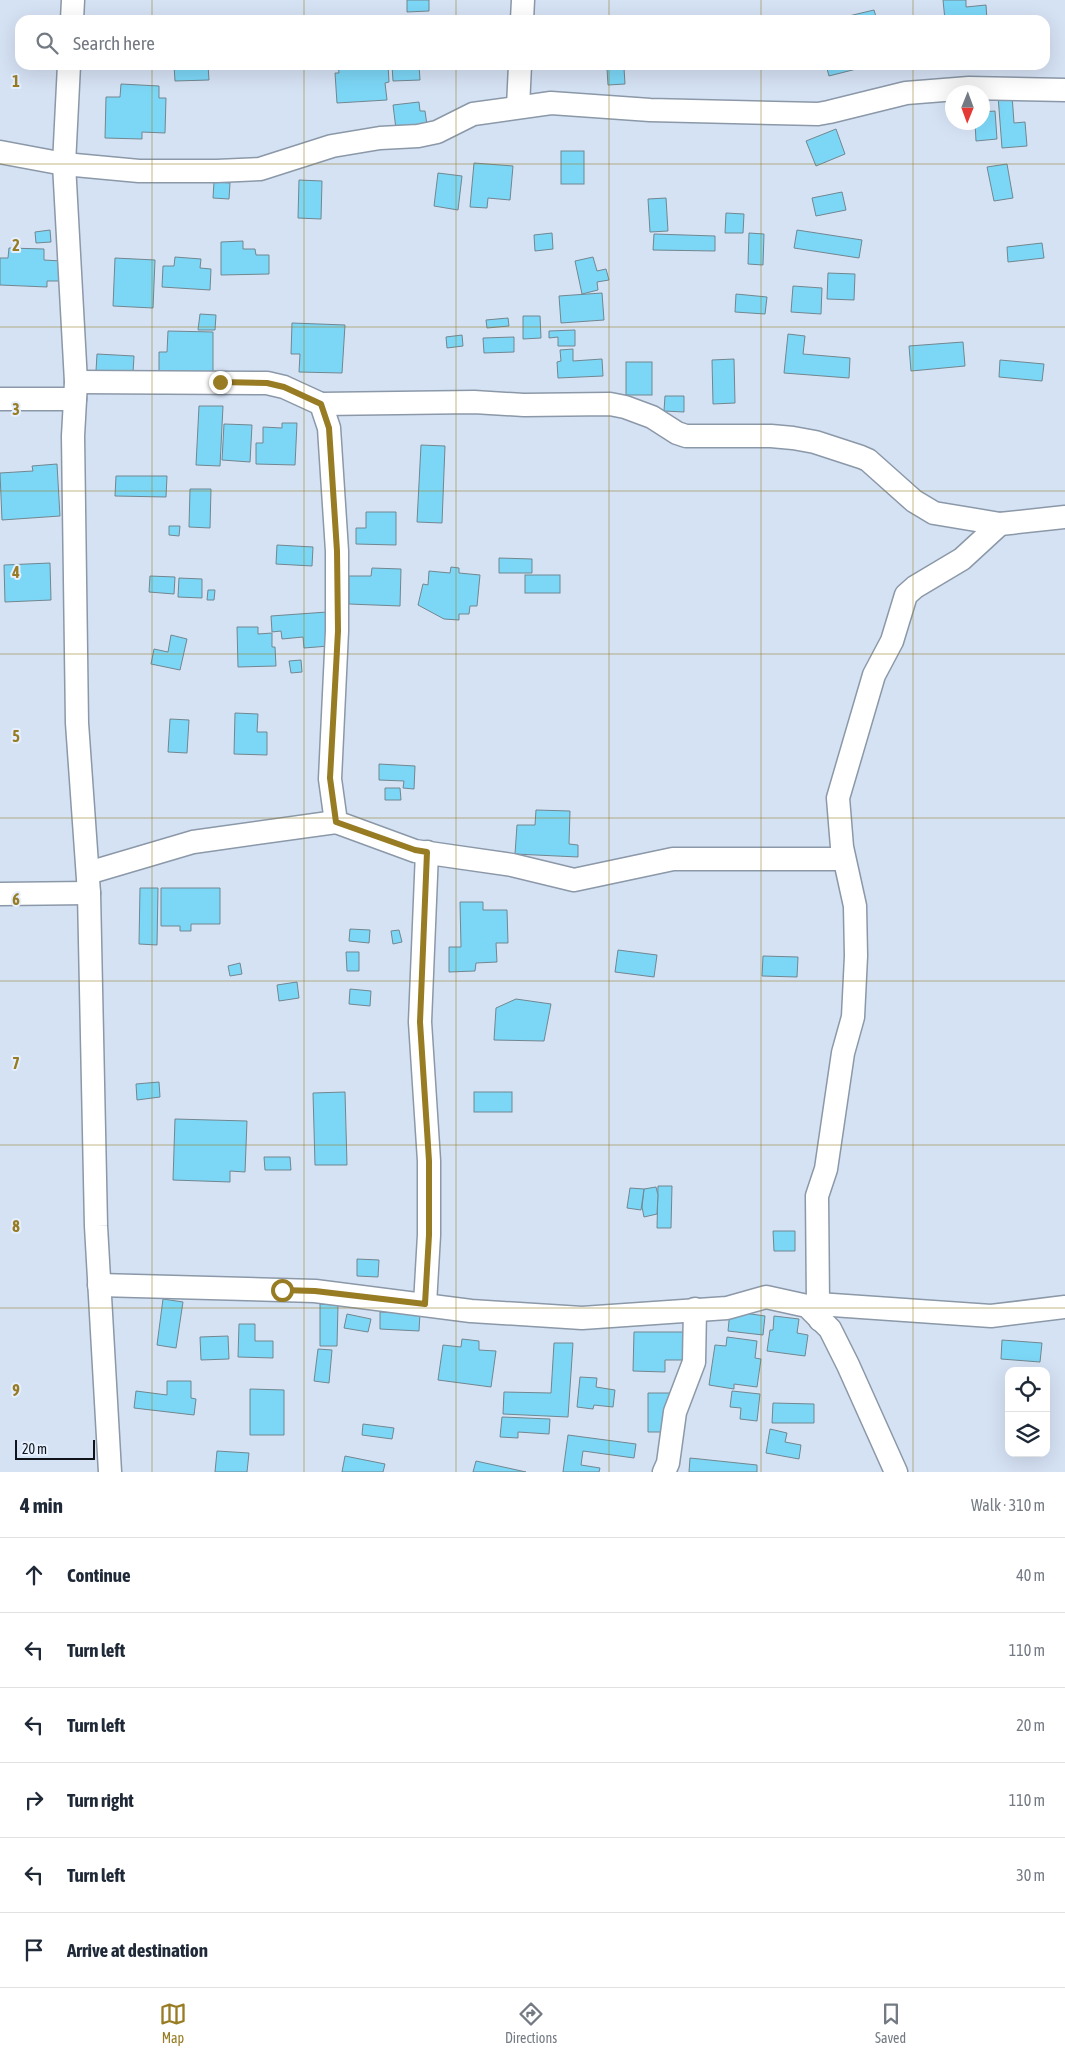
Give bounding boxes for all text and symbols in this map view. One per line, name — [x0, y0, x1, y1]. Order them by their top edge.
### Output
search box — [15, 15, 1050, 70]
icon: search — [33, 29, 61, 57]
text: Search here — [73, 32, 155, 54]
text: 1 — [12, 72, 20, 90]
north arrow — [945, 85, 990, 130]
text: 2 — [12, 236, 20, 254]
route end — [209, 371, 232, 394]
text: 3 — [12, 400, 20, 418]
text: 4 — [11, 563, 20, 581]
text: 5 — [12, 727, 20, 745]
text: 6 — [12, 890, 20, 908]
text: 7 — [12, 1054, 20, 1072]
text: 8 — [12, 1217, 20, 1235]
route start — [271, 1279, 294, 1302]
map controls — [1005, 1367, 1050, 1457]
button: locate — [1005, 1367, 1050, 1412]
text: 9 — [12, 1381, 20, 1399]
button: layers — [1005, 1412, 1050, 1457]
scale bar — [15, 1437, 95, 1460]
text: 20 m — [22, 1441, 47, 1457]
text: 4 min — [20, 1493, 63, 1517]
text: Walk · 310 m — [971, 1496, 1045, 1514]
icon: ahead — [20, 1561, 48, 1589]
text: Continue — [67, 1564, 131, 1586]
text: 40 m — [1016, 1566, 1045, 1584]
icon: left — [20, 1636, 48, 1664]
text: Turn left — [67, 1639, 125, 1661]
text: 110 m — [1009, 1641, 1045, 1659]
icon: left — [20, 1711, 48, 1739]
text: Turn left — [67, 1714, 125, 1736]
text: 20 m — [1016, 1716, 1045, 1734]
icon: right — [20, 1786, 48, 1814]
text: Turn right — [67, 1789, 134, 1811]
text: 110 m — [1009, 1791, 1045, 1809]
icon: left — [20, 1861, 48, 1889]
text: Turn left — [67, 1864, 125, 1886]
text: 30 m — [1016, 1866, 1045, 1884]
icon: arrive — [20, 1936, 48, 1964]
text: Arrive at destination — [67, 1939, 208, 1961]
tab: Map — [159, 2000, 187, 2046]
tab: Directions — [505, 2000, 557, 2046]
tab: Saved — [875, 2000, 906, 2046]

